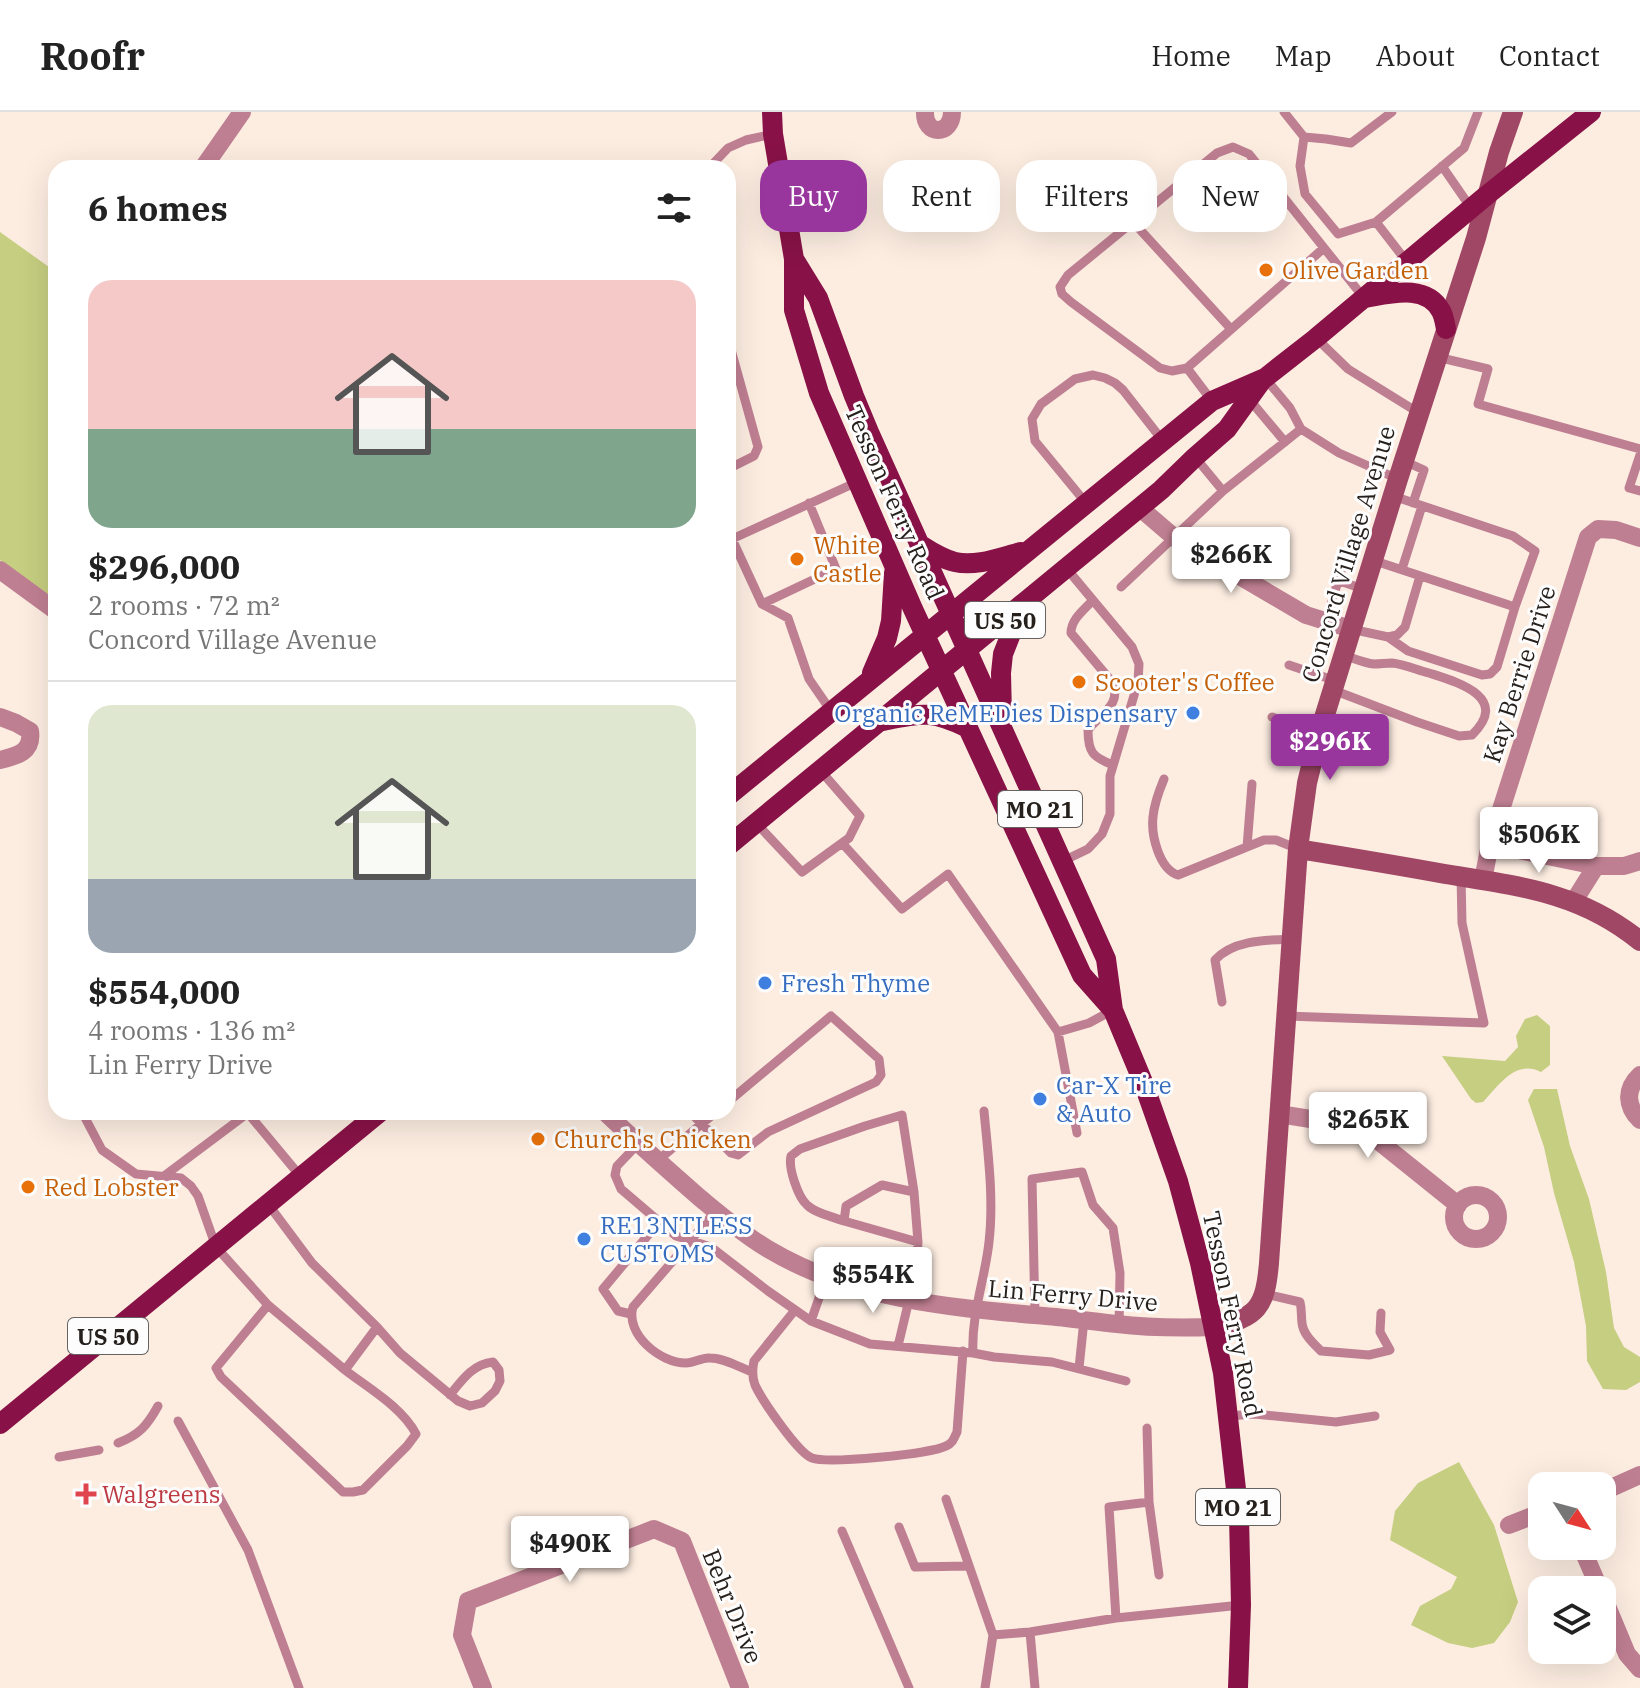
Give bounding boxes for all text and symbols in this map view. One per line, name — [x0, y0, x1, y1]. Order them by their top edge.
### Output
text: Roofr — [40, 31, 145, 80]
text: Home — [1151, 37, 1231, 74]
text: Map — [1275, 37, 1332, 74]
text: About — [1376, 37, 1455, 74]
text: Contact — [1499, 37, 1600, 74]
chip: Buy — [760, 160, 867, 232]
chip: Rent — [883, 160, 1000, 232]
chip: Filters — [1016, 160, 1157, 232]
chip: New — [1173, 160, 1287, 232]
text: 6 homes — [88, 186, 228, 230]
icon: filters — [652, 186, 696, 230]
place label: Olive Garden — [1282, 254, 1429, 286]
marker: Olive Garden — [1257, 261, 1275, 279]
icon: home — [320, 332, 464, 476]
street label: Tesson Ferry Road — [838, 400, 952, 604]
street label: Concord Village Avenue — [1294, 422, 1402, 686]
pin: $266K — [1175, 527, 1287, 595]
place label: White Castle — [813, 529, 882, 589]
text: $266K — [1190, 536, 1272, 570]
text: $296,000 — [88, 544, 240, 588]
marker: White Castle — [788, 550, 806, 568]
street label: Kay Berrie Drive — [1475, 581, 1563, 767]
text: 2 rooms · 72 m² — [88, 588, 280, 622]
road number: US 50 — [965, 602, 1045, 638]
text: Concord Village Avenue — [88, 622, 377, 656]
place label: Scooter's Coffee — [1095, 666, 1275, 698]
marker: Scooter's Coffee — [1070, 673, 1088, 691]
place label: Organic ReMEDies Dispensary — [834, 697, 1177, 729]
marker: Organic ReMEDies Dispensary — [1184, 704, 1202, 722]
pin: $296K — [1274, 714, 1386, 782]
text: $296K — [1289, 723, 1371, 757]
icon: home — [320, 757, 464, 901]
road number: MO 21 — [998, 791, 1082, 827]
pin: $506K — [1483, 807, 1595, 875]
text: $506K — [1498, 816, 1580, 850]
place label: Fresh Thyme — [781, 967, 930, 999]
text: $554,000 — [88, 969, 240, 1013]
marker: Fresh Thyme — [756, 974, 774, 992]
text: 4 rooms · 136 m² — [88, 1013, 295, 1047]
text: Lin Ferry Drive — [88, 1047, 273, 1081]
place label: Car-X Tire & Auto — [1056, 1069, 1172, 1129]
marker: Car-X Tire & Auto — [1031, 1090, 1049, 1108]
pin: $265K — [1312, 1092, 1424, 1160]
text: $265K — [1327, 1101, 1409, 1135]
place label: Church's Chicken — [554, 1123, 752, 1155]
marker: Church's Chicken — [529, 1130, 547, 1148]
place label: Red Lobster — [44, 1171, 179, 1203]
marker: Red Lobster — [19, 1178, 37, 1196]
street label: Tesson Ferry Road — [1196, 1208, 1270, 1420]
place label: RE13NTLESS CUSTOMS — [600, 1209, 752, 1269]
marker: RE13NTLESS CUSTOMS — [575, 1230, 593, 1248]
pin: $554K — [817, 1247, 929, 1315]
text: $554K — [832, 1256, 914, 1290]
street label: Lin Ferry Drive — [987, 1272, 1159, 1318]
road number: US 50 — [68, 1318, 148, 1354]
north arrow — [1528, 1472, 1616, 1560]
map controls — [1528, 1472, 1616, 1664]
place label: Walgreens — [102, 1478, 221, 1510]
marker: Walgreens — [77, 1485, 95, 1503]
road number: MO 21 — [1196, 1489, 1280, 1525]
pin: $490K — [514, 1516, 626, 1584]
text: $490K — [529, 1525, 611, 1559]
street label: Behr Drive — [696, 1544, 770, 1668]
button: layers — [1528, 1576, 1616, 1664]

